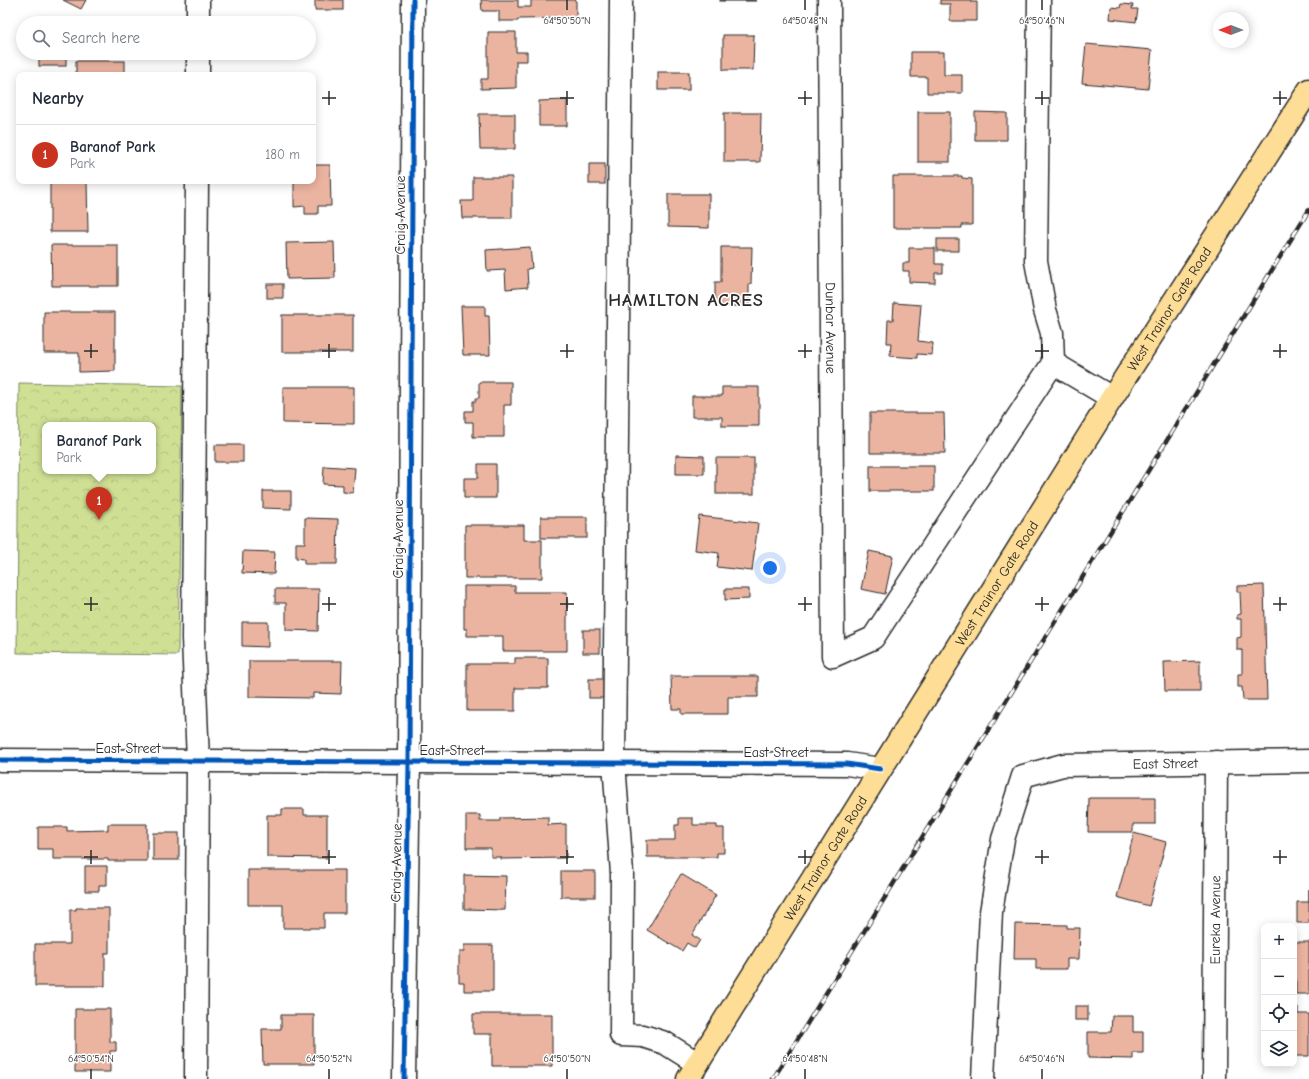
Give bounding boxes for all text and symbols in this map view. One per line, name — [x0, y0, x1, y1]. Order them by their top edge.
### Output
north arrow — [1213, 12, 1249, 48]
text: 64°50'50"N — [543, 15, 591, 27]
text: 64°50'48"N — [782, 15, 828, 27]
text: 64°50'46"N — [1019, 15, 1065, 27]
search box — [16, 16, 316, 60]
icon: search — [30, 27, 52, 49]
text: Search here — [62, 29, 140, 47]
text: Nearby — [32, 89, 83, 108]
text: Baranof Park — [70, 138, 155, 156]
text: 1 — [42, 147, 48, 162]
text: 180 m — [265, 147, 300, 162]
text: Park — [70, 156, 95, 171]
street label: Craig Avenue — [392, 175, 409, 255]
street label: West Trainor Gate Road — [1123, 244, 1215, 374]
street label: Dunbar Avenue — [822, 282, 839, 374]
district label: HAMILTON ACRES — [608, 290, 764, 311]
popup — [42, 422, 156, 474]
text: Baranof Park — [56, 432, 142, 450]
text: Park — [56, 450, 81, 465]
pin: 1 — [86, 487, 112, 520]
street label: Craig Avenue — [390, 499, 407, 579]
street label: West Trainor Gate Road — [952, 518, 1042, 649]
your location — [760, 558, 780, 578]
street label: East Street — [95, 740, 162, 757]
street label: East Street — [419, 742, 486, 759]
street label: East Street — [743, 744, 810, 761]
street label: East Street — [1132, 755, 1199, 773]
street label: West Trainor Gate Road — [781, 793, 871, 924]
street label: Craig Avenue — [387, 823, 406, 903]
street label: Eureka Avenue — [1207, 875, 1224, 965]
map controls — [1261, 923, 1297, 1067]
button: + — [1261, 923, 1297, 959]
button: − — [1261, 959, 1297, 995]
button: locate — [1261, 995, 1297, 1031]
button: layers — [1261, 1031, 1297, 1067]
text: 64°50'54"N — [68, 1053, 114, 1065]
text: 64°50'52"N — [306, 1053, 352, 1065]
text: 64°50'50"N — [543, 1053, 591, 1065]
text: 64°50'48"N — [782, 1053, 828, 1065]
text: 64°50'46"N — [1019, 1053, 1065, 1065]

